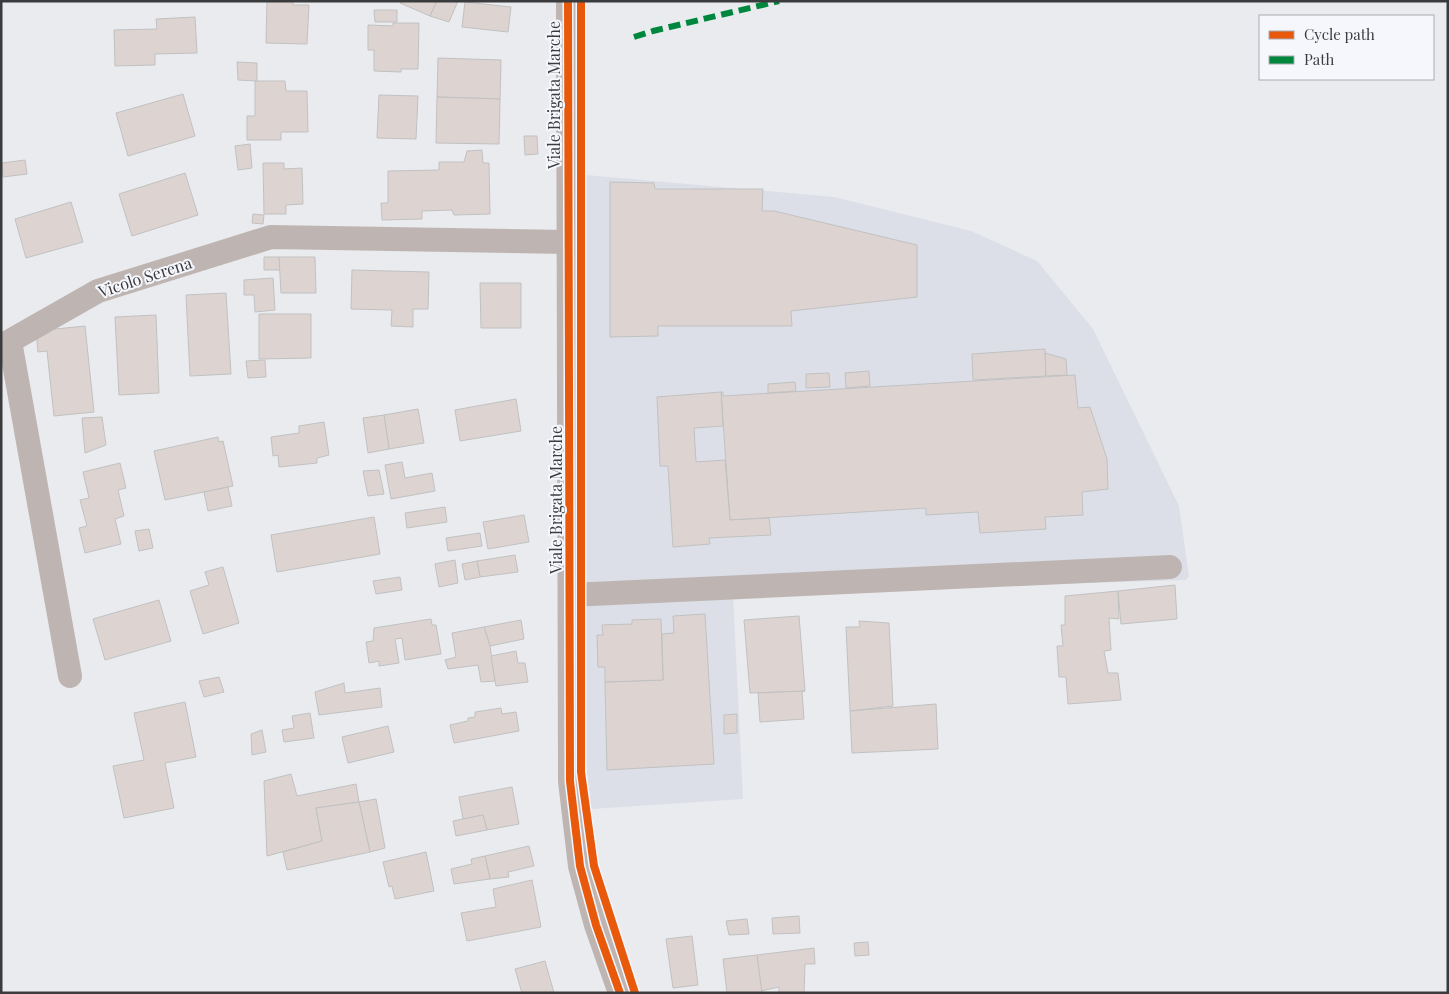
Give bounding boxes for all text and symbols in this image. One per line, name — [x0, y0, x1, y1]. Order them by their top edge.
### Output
legend — [1259, 15, 1434, 80]
street label: Viale Brigata Marche — [543, 21, 564, 170]
text: Cycle path — [1304, 24, 1375, 44]
text: Path — [1304, 49, 1334, 69]
street label: Vicolo Serena — [95, 252, 194, 302]
street label: Viale Brigata Marche — [545, 426, 566, 575]

